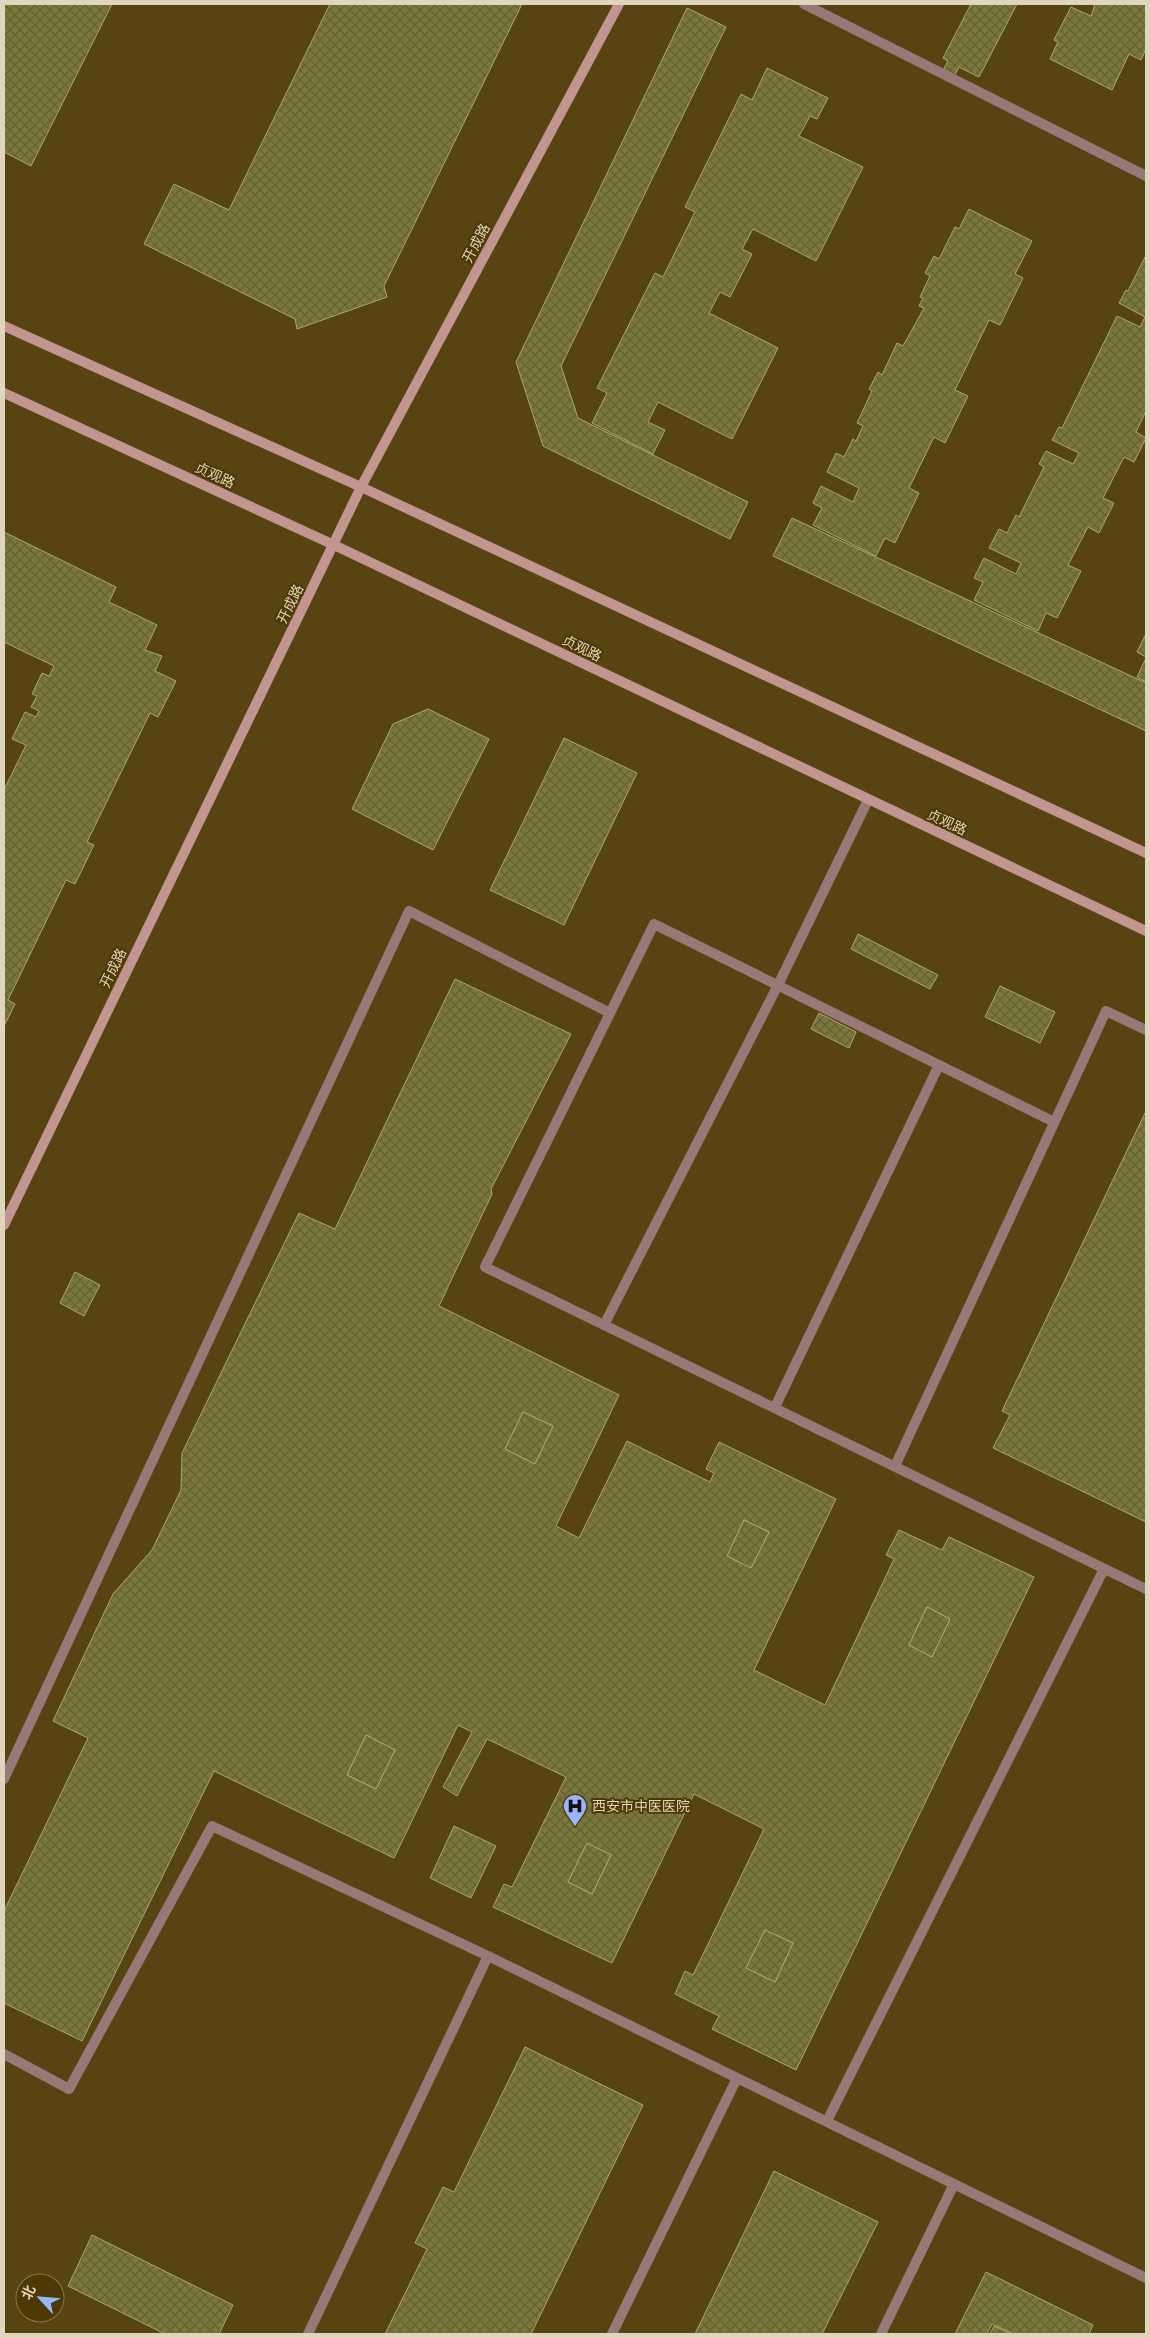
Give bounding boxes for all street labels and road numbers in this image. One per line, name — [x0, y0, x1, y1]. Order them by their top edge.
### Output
street label: 开成路 — [459, 221, 493, 265]
street label: 贞观路 — [193, 459, 237, 491]
street label: 开成路 — [274, 582, 306, 626]
street label: 贞观路 — [560, 632, 604, 664]
street label: 贞观路 — [925, 806, 969, 838]
street label: 开成路 — [97, 946, 129, 990]

